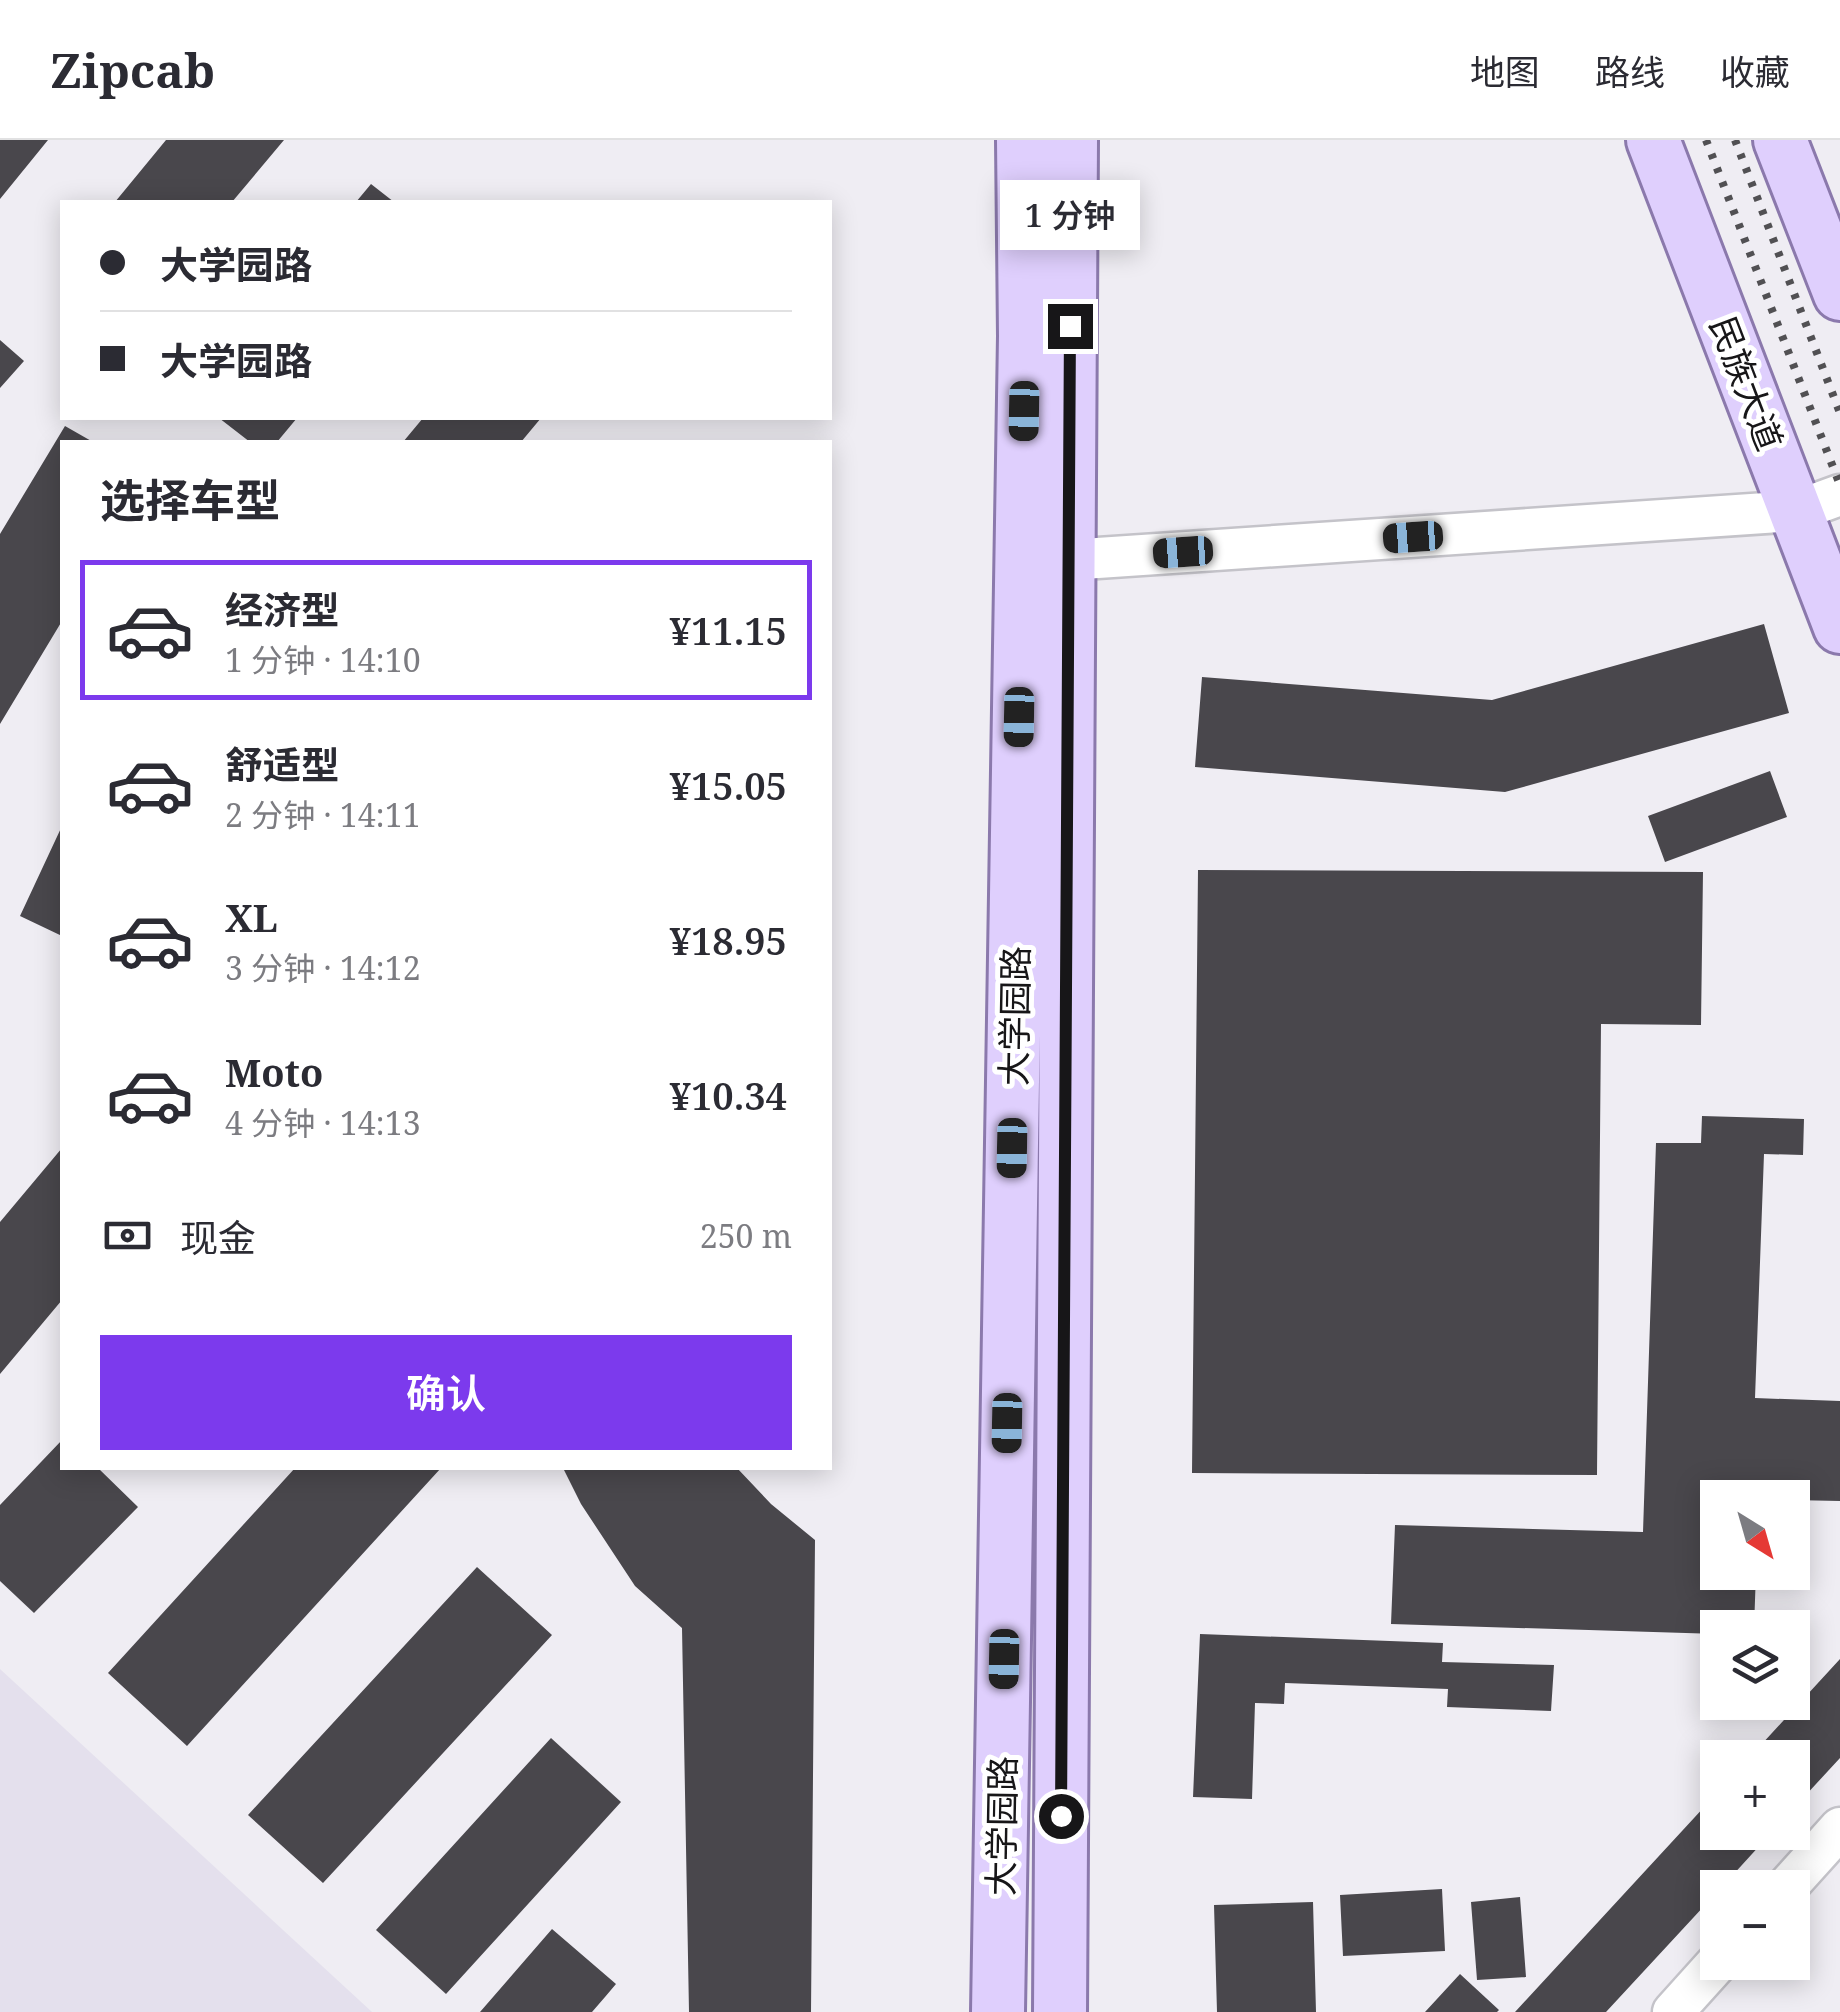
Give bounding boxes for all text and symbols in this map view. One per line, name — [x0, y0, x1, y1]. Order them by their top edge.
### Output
text: Zipcab — [50, 37, 215, 102]
text: 地图 — [1470, 48, 1540, 95]
text: 路线 — [1595, 48, 1665, 95]
text: 收藏 — [1720, 48, 1790, 95]
callout: 1 分钟 — [1000, 181, 1140, 251]
text: 1 分钟 — [1025, 193, 1115, 236]
text: 大学园路 — [160, 238, 312, 290]
route end — [1048, 304, 1093, 349]
street label: 民族大道 — [1700, 309, 1794, 457]
text: 大学园路 — [160, 334, 312, 386]
car — [1008, 381, 1040, 441]
text: 选择车型 — [100, 469, 280, 530]
car — [1382, 520, 1444, 554]
car — [1152, 535, 1214, 569]
text: 经济型 — [225, 583, 339, 635]
icon: car — [105, 585, 195, 675]
text: ¥11.15 — [670, 604, 787, 656]
text: 1 分钟 · 14:10 — [225, 638, 421, 681]
car — [1003, 687, 1035, 747]
text: 舒适型 — [225, 738, 339, 790]
icon: car — [105, 740, 195, 830]
text: ¥15.05 — [670, 759, 787, 811]
text: 2 分钟 · 14:11 — [225, 793, 421, 836]
text: XL — [225, 891, 278, 943]
icon: car — [105, 895, 195, 985]
text: ¥18.95 — [670, 914, 787, 966]
text: 3 分钟 · 14:12 — [225, 946, 421, 989]
street label: 大学园路 — [989, 946, 1039, 1086]
text: Moto — [225, 1046, 323, 1098]
icon: car — [105, 1050, 195, 1140]
text: ¥10.34 — [670, 1069, 787, 1121]
text: 4 分钟 · 14:13 — [225, 1101, 421, 1144]
car — [996, 1118, 1028, 1178]
icon: cash — [100, 1208, 155, 1263]
text: 现金 — [180, 1211, 256, 1263]
text: 250 m — [700, 1214, 792, 1257]
button: 确认 — [100, 1335, 792, 1450]
car — [991, 1393, 1023, 1453]
north arrow — [1700, 1480, 1810, 1590]
map controls — [1700, 1480, 1810, 1980]
button: layers — [1700, 1610, 1810, 1720]
car — [988, 1629, 1020, 1689]
button: + — [1700, 1740, 1810, 1850]
street label: 大学园路 — [976, 1756, 1026, 1896]
route start — [1039, 1794, 1084, 1839]
button: − — [1700, 1870, 1810, 1980]

